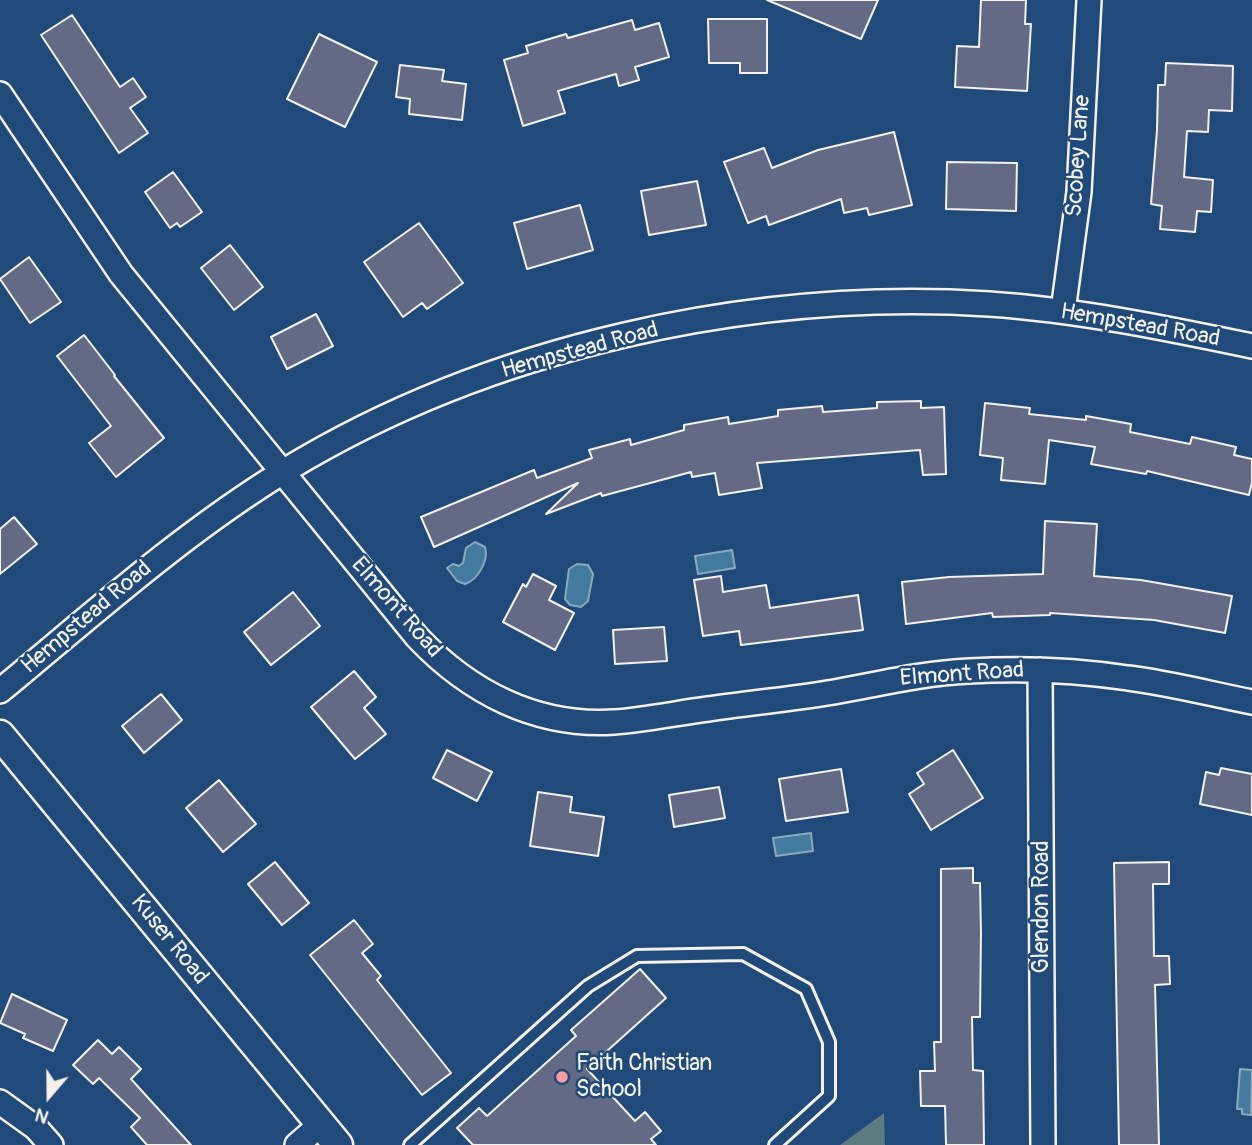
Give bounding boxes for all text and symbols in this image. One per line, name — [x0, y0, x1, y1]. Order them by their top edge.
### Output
street label: Scobey Lane — [1061, 94, 1097, 218]
street label: Hempstead Road — [1058, 298, 1222, 354]
street label: Hempstead Road — [498, 317, 662, 385]
street label: Elmont Road — [345, 552, 447, 664]
street label: Hempstead Road — [16, 556, 158, 680]
street label: Elmont Road — [899, 657, 1025, 693]
street label: Glendon Road — [1028, 841, 1056, 973]
street label: Kuser Road — [124, 889, 214, 991]
place label: Faith Christian School — [576, 1050, 712, 1104]
north arrow — [14, 1061, 84, 1131]
marker: Faith Christian School — [554, 1069, 570, 1085]
text: N — [32, 1102, 52, 1129]

